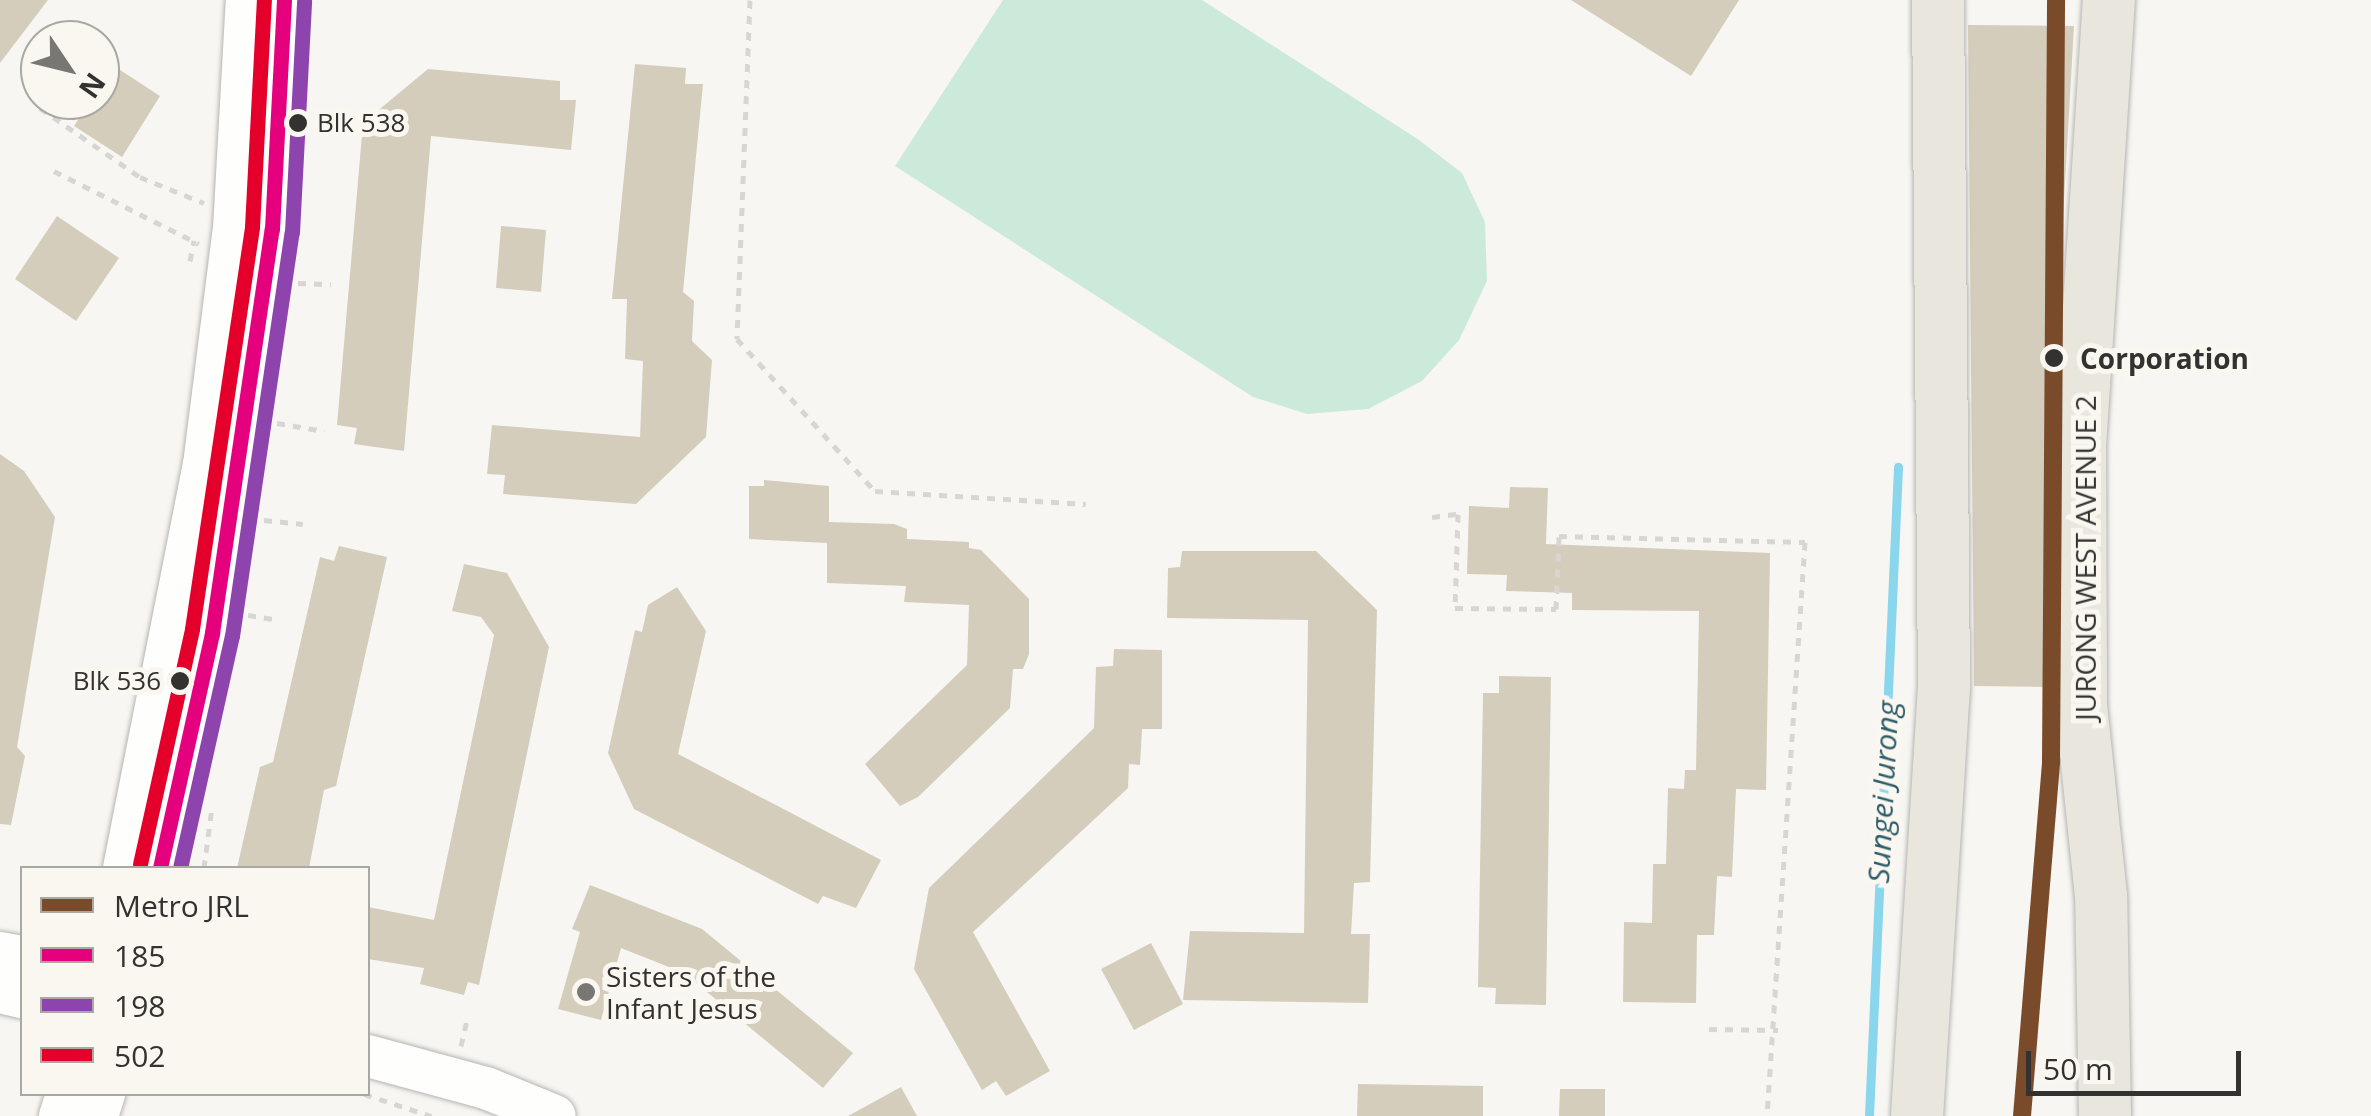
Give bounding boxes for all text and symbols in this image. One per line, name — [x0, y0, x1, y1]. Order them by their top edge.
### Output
north arrow — [20, 20, 120, 120]
text: N — [71, 66, 115, 106]
place label: Blk 538 — [317, 107, 405, 139]
marker: Blk 538 — [288, 113, 308, 133]
marker: Corporation — [2037, 341, 2071, 375]
place label: Corporation — [2080, 341, 2249, 375]
street label: JURONG WEST AVENUE 2 — [2068, 395, 2102, 721]
place label: Blk 536 — [73, 665, 161, 697]
marker: Blk 536 — [170, 671, 190, 691]
water label: Sungei Jurong — [1860, 700, 1906, 884]
legend — [20, 866, 370, 1096]
text: Metro JRL — [114, 885, 249, 926]
text: 185 — [114, 935, 165, 976]
place label: Sisters of the Infant Jesus — [606, 959, 776, 1025]
marker: Sisters of the Infant Jesus — [575, 981, 597, 1003]
text: 198 — [114, 985, 165, 1026]
scale bar — [2031, 1031, 2246, 1093]
text: 502 — [114, 1035, 165, 1076]
text: 50 m — [2043, 1048, 2113, 1089]

